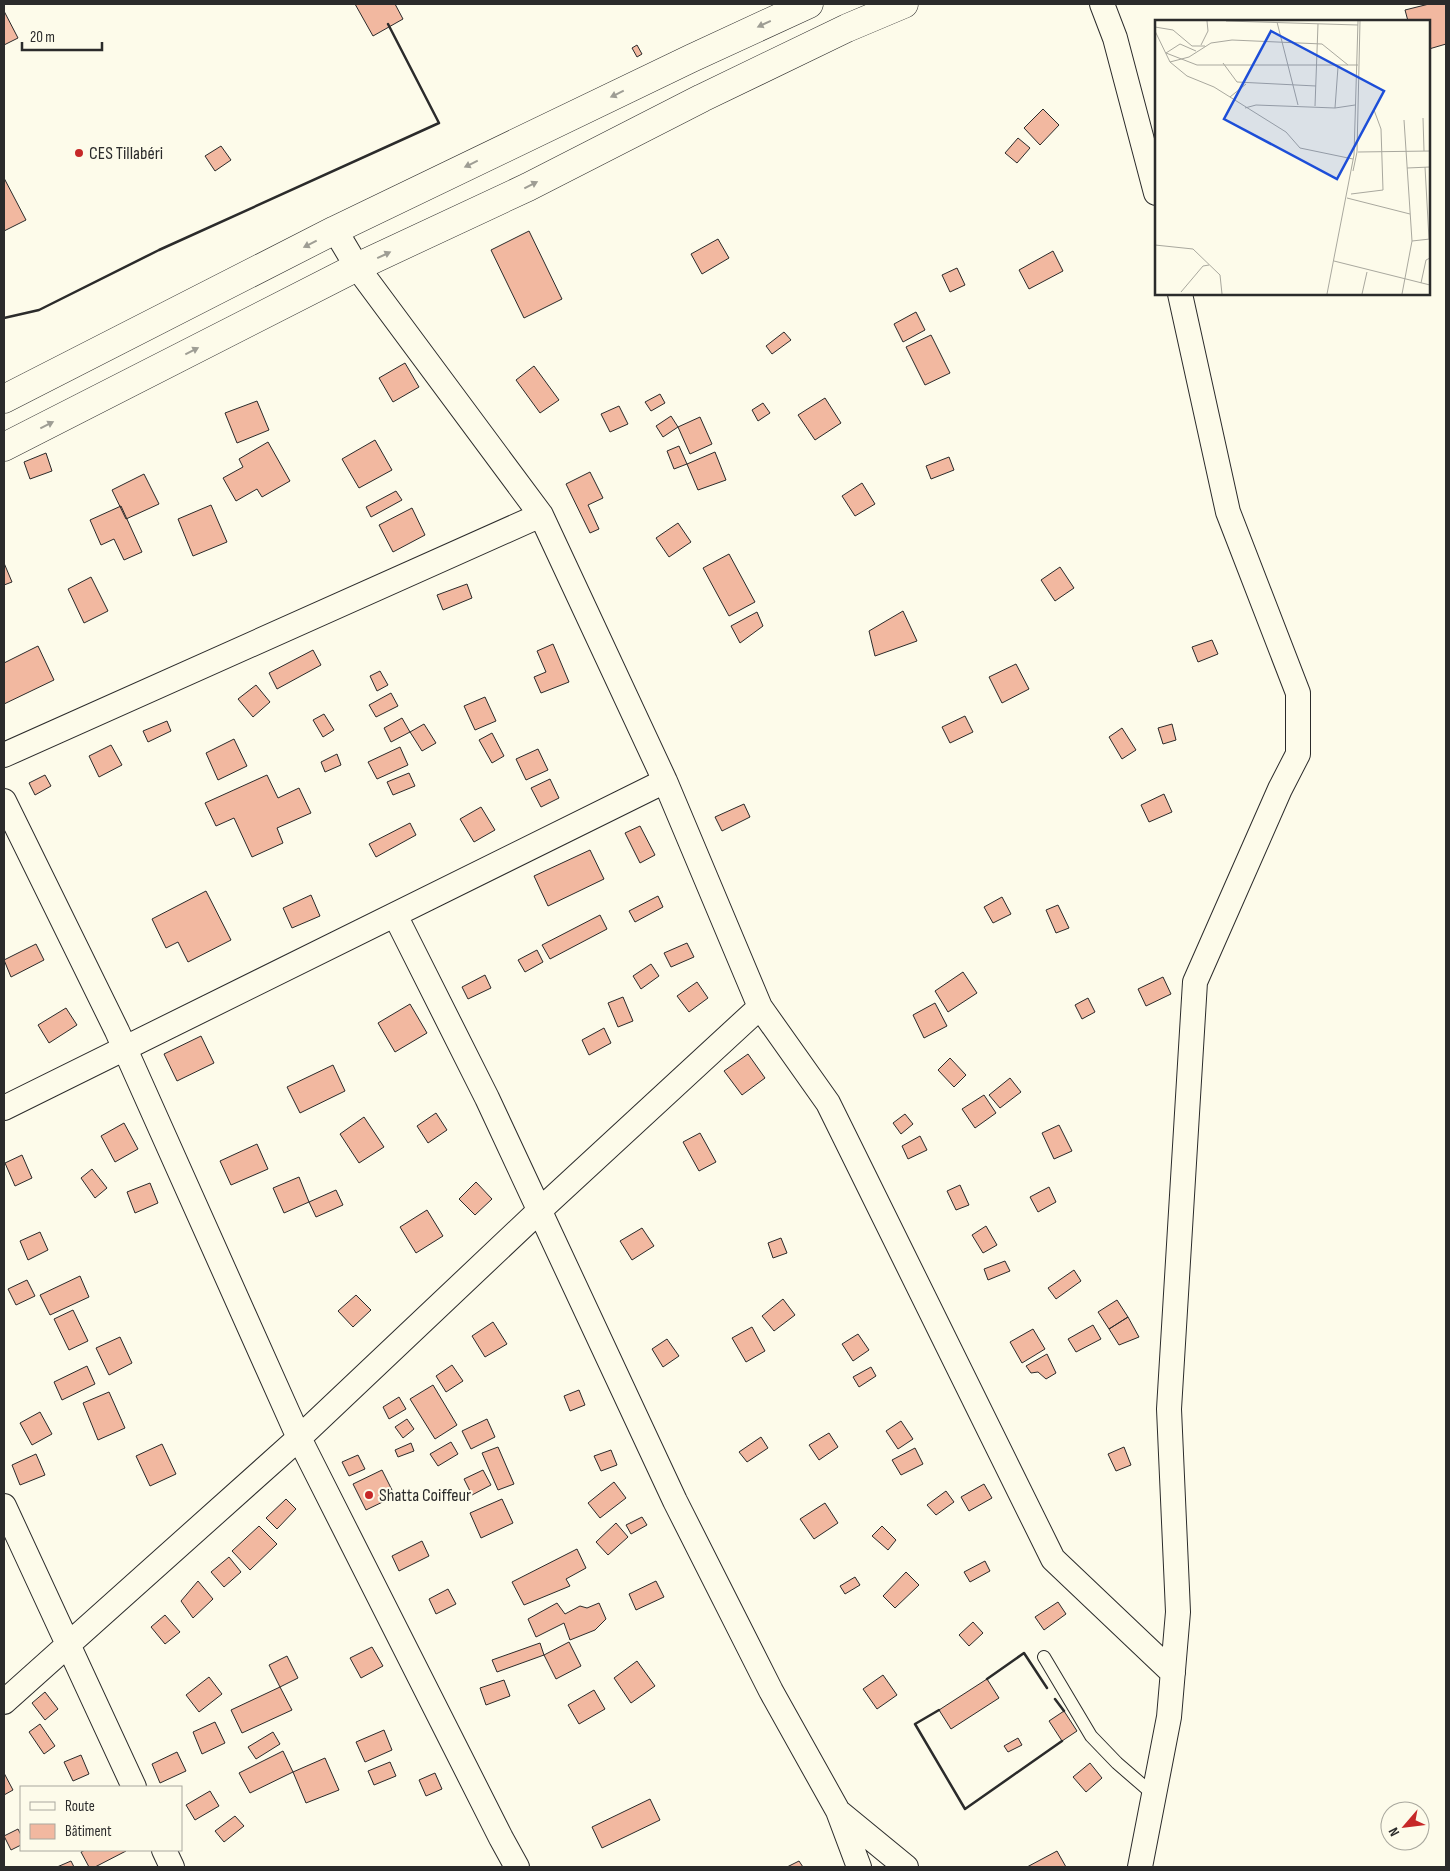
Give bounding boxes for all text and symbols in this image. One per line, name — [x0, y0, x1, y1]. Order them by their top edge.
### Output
scale bar — [22, 20, 102, 52]
inset map — [1155, 20, 1430, 295]
one-way arrow — [757, 21, 771, 29]
text: 20 m — [30, 28, 55, 47]
one-way arrow — [610, 90, 625, 98]
place label: CES Tillabéri — [89, 143, 163, 164]
marker: CES Tillabéri — [73, 147, 85, 159]
one-way arrow — [464, 161, 478, 169]
one-way arrow — [524, 181, 538, 189]
one-way arrow — [302, 240, 317, 248]
one-way arrow — [377, 250, 391, 258]
one-way arrow — [185, 347, 199, 355]
one-way arrow — [40, 421, 54, 429]
place label: Shatta Coiffeur — [379, 1485, 471, 1506]
marker: Shatta Coiffeur — [363, 1489, 375, 1501]
legend — [20, 1786, 182, 1851]
text: Route — [65, 1797, 95, 1816]
north arrow — [1380, 1801, 1430, 1851]
text: Bâtiment — [65, 1822, 112, 1841]
text: N — [1385, 1825, 1403, 1839]

